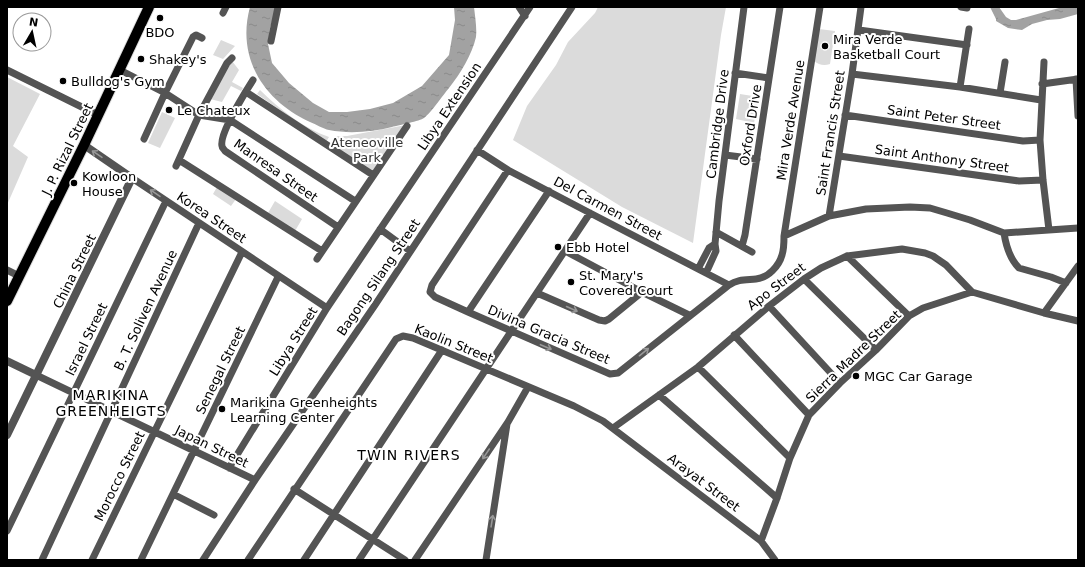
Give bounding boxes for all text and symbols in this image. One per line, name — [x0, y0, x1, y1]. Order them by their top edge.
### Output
north arrow — [12, 12, 52, 52]
marker: BDO — [155, 13, 165, 23]
text: N — [28, 15, 39, 30]
place label: BDO — [145, 25, 175, 40]
place label: Mira Verde Basketball Court — [833, 32, 940, 62]
marker: Mira Verde Basketball Court — [820, 41, 830, 51]
place label: Shakey's — [149, 52, 207, 67]
marker: Shakey's — [136, 54, 146, 64]
street label: Mira Verde Avenue — [774, 59, 807, 181]
street label: Libya Extension — [414, 60, 484, 153]
street label: Cambridge Drive — [703, 68, 732, 180]
street label: Saint Francis Street — [813, 69, 848, 197]
place label: Bulldog's Gym — [71, 74, 165, 89]
marker: Bulldog's Gym — [58, 76, 68, 86]
street label: Oxford Drive — [737, 83, 764, 167]
street label: J. P. Rizal Street — [38, 101, 96, 199]
street label: Saint Peter Street — [886, 102, 1002, 133]
place label: Le Chateux — [177, 103, 251, 118]
marker: Le Chateux — [164, 105, 174, 115]
park label: Ateneoville Park — [331, 135, 403, 165]
street label: Manresa Street — [231, 136, 321, 205]
street label: Saint Anthony Street — [874, 142, 1010, 175]
one-way arrow — [91, 149, 103, 157]
place label: Kowloon House — [82, 169, 136, 199]
street label: Del Carmen Street — [551, 174, 664, 243]
marker: Kowloon House — [69, 178, 79, 188]
one-way arrow — [150, 189, 161, 197]
street label: Korea Street — [174, 189, 249, 246]
street label: Bagong Silang Street — [334, 216, 423, 338]
street label: China Street — [50, 232, 99, 311]
place label: Ebb Hotel — [566, 240, 629, 255]
marker: Ebb Hotel — [553, 242, 563, 252]
street label: B. T. Soliven Avenue — [111, 247, 180, 373]
street label: Apo Street — [744, 260, 808, 313]
place label: St. Mary's Covered Court — [579, 268, 673, 298]
marker: St. Mary's Covered Court — [566, 277, 576, 287]
street label: Israel Street — [62, 300, 111, 378]
street label: Divina Gracia Street — [486, 302, 612, 367]
street label: Libya Street — [266, 304, 321, 378]
one-way arrow — [566, 306, 578, 313]
street label: Sierra Madre Street — [803, 307, 904, 406]
street label: Kaolin Street — [412, 321, 495, 366]
street label: Senegal Street — [193, 324, 248, 417]
one-way arrow — [540, 344, 552, 351]
one-way arrow — [639, 347, 650, 356]
place label: MGC Car Garage — [864, 369, 973, 384]
marker: MGC Car Garage — [851, 371, 861, 381]
district label: MARIKINA GREENHEIGTS — [55, 387, 167, 419]
place label: Marikina Greenheights Learning Center — [230, 395, 377, 425]
marker: Marikina Greenheights Learning Center — [217, 404, 227, 414]
street label: Japan Street — [172, 422, 251, 471]
street label: Morocco Street — [91, 429, 148, 524]
district label: TWIN RIVERS — [356, 447, 461, 463]
one-way arrow — [482, 449, 490, 460]
street label: Arayat Street — [665, 450, 743, 514]
one-way arrow — [488, 515, 496, 528]

